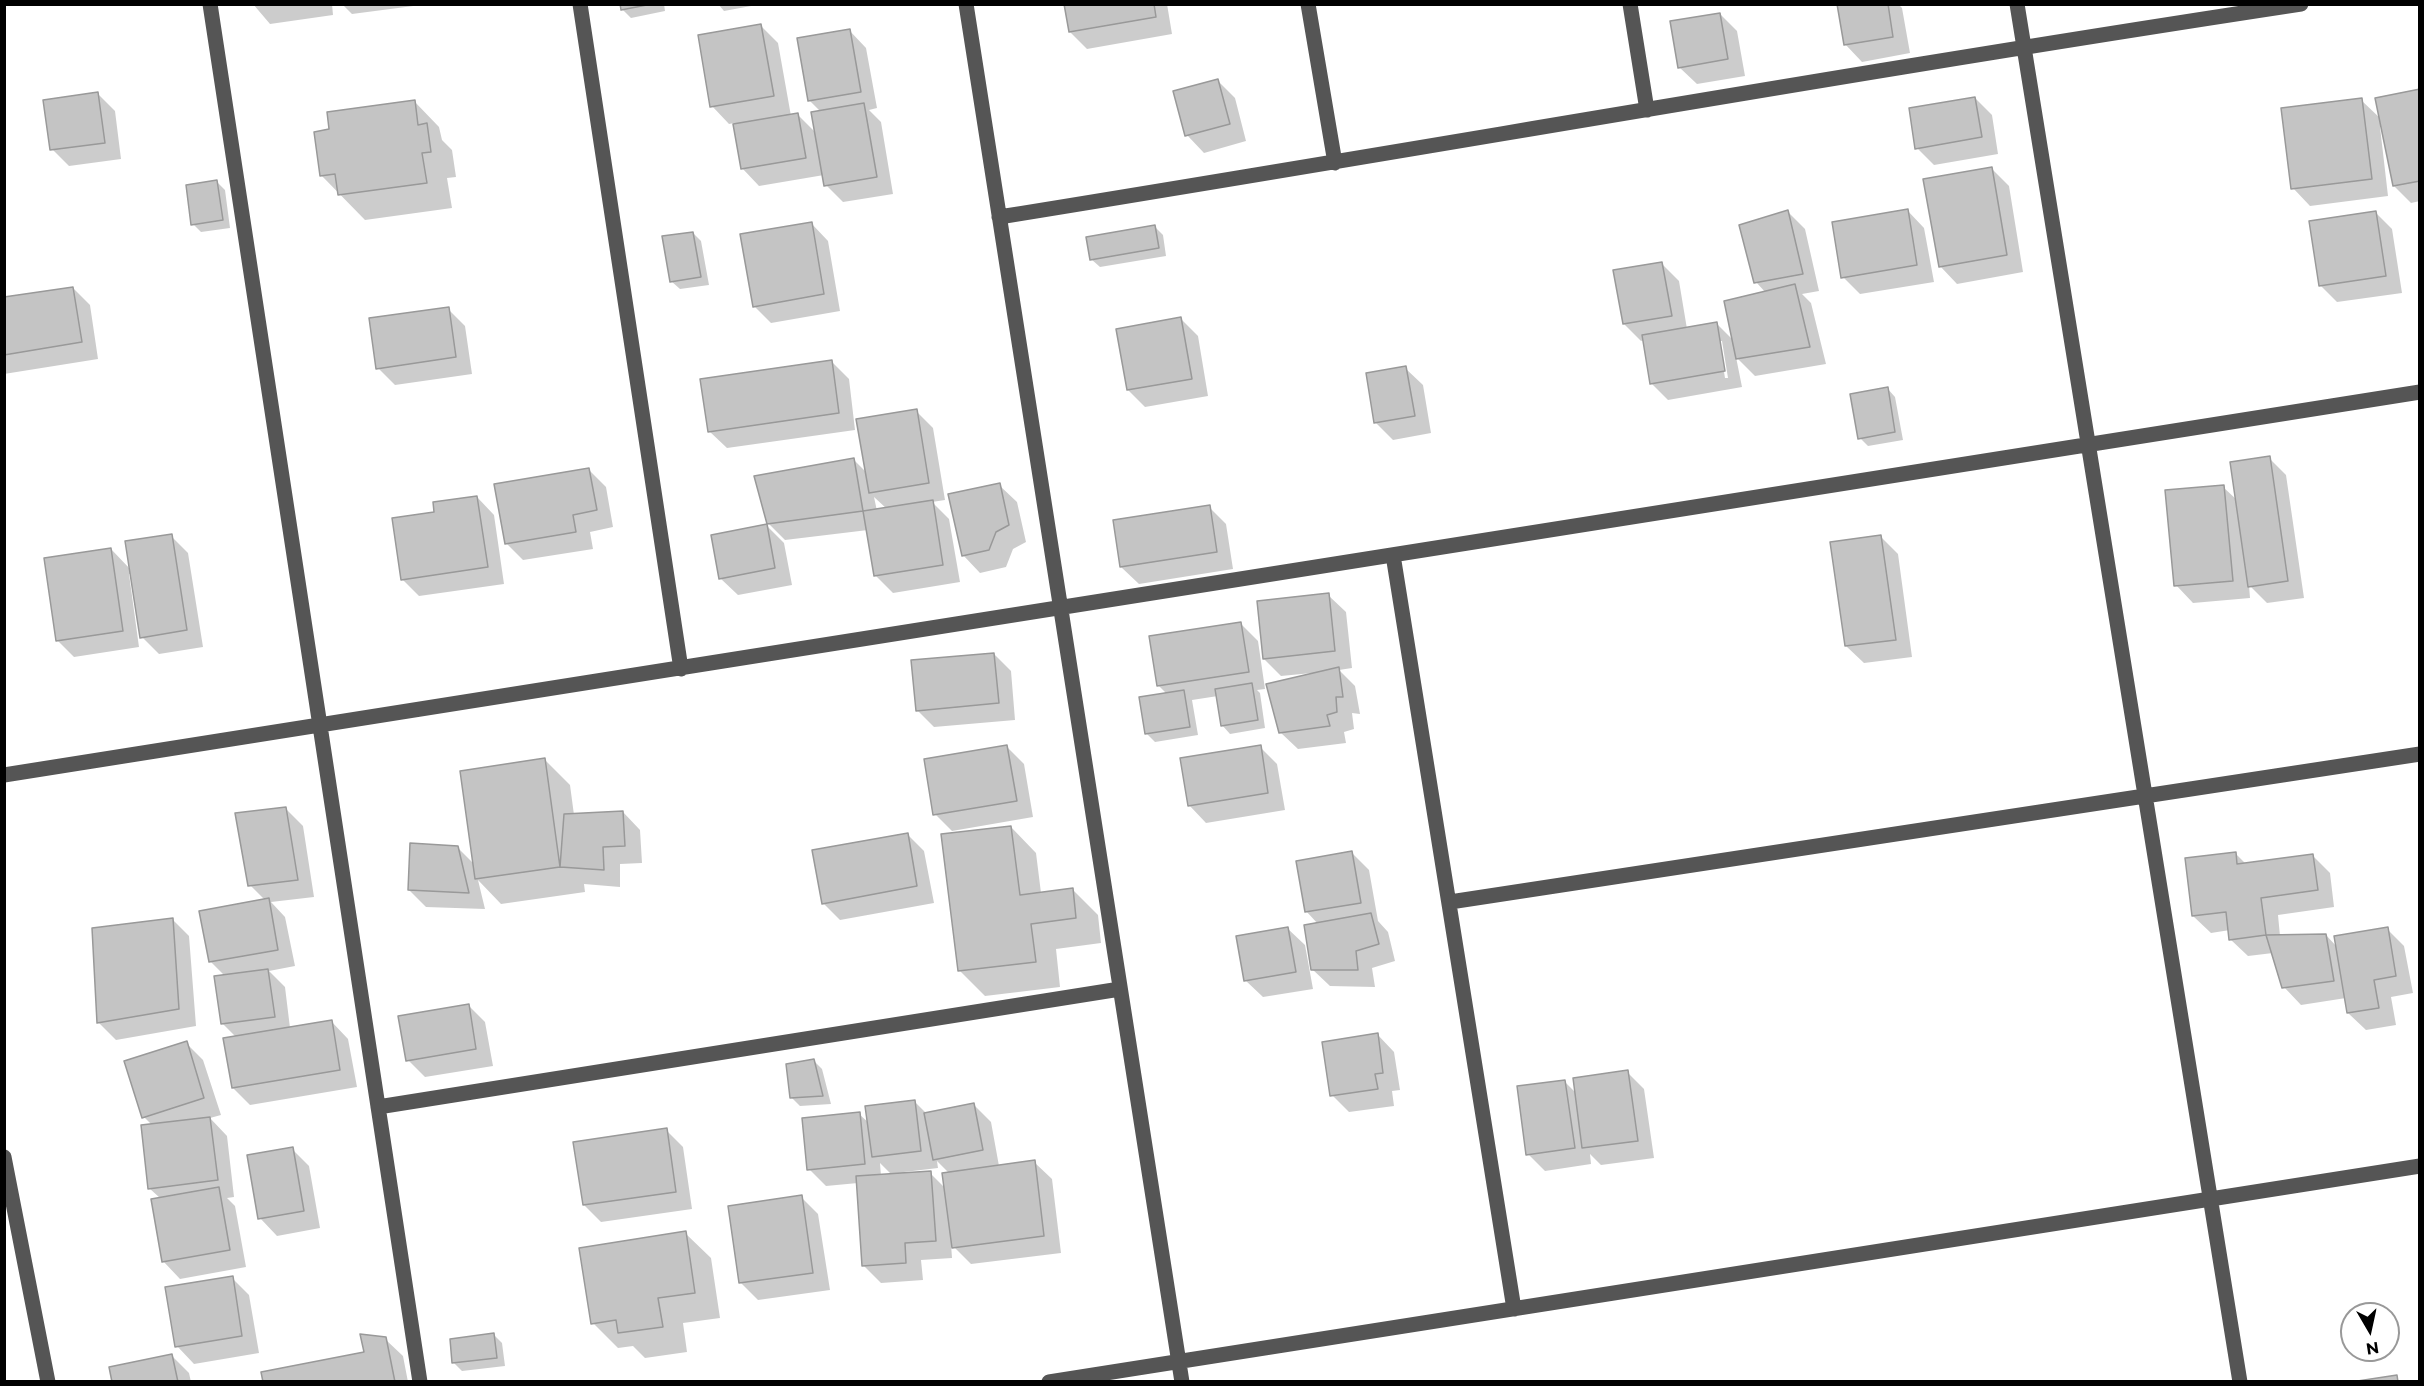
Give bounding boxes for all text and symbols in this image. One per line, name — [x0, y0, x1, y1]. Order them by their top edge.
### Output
north arrow — [2340, 1302, 2400, 1362]
text: N — [2365, 1338, 2380, 1359]

